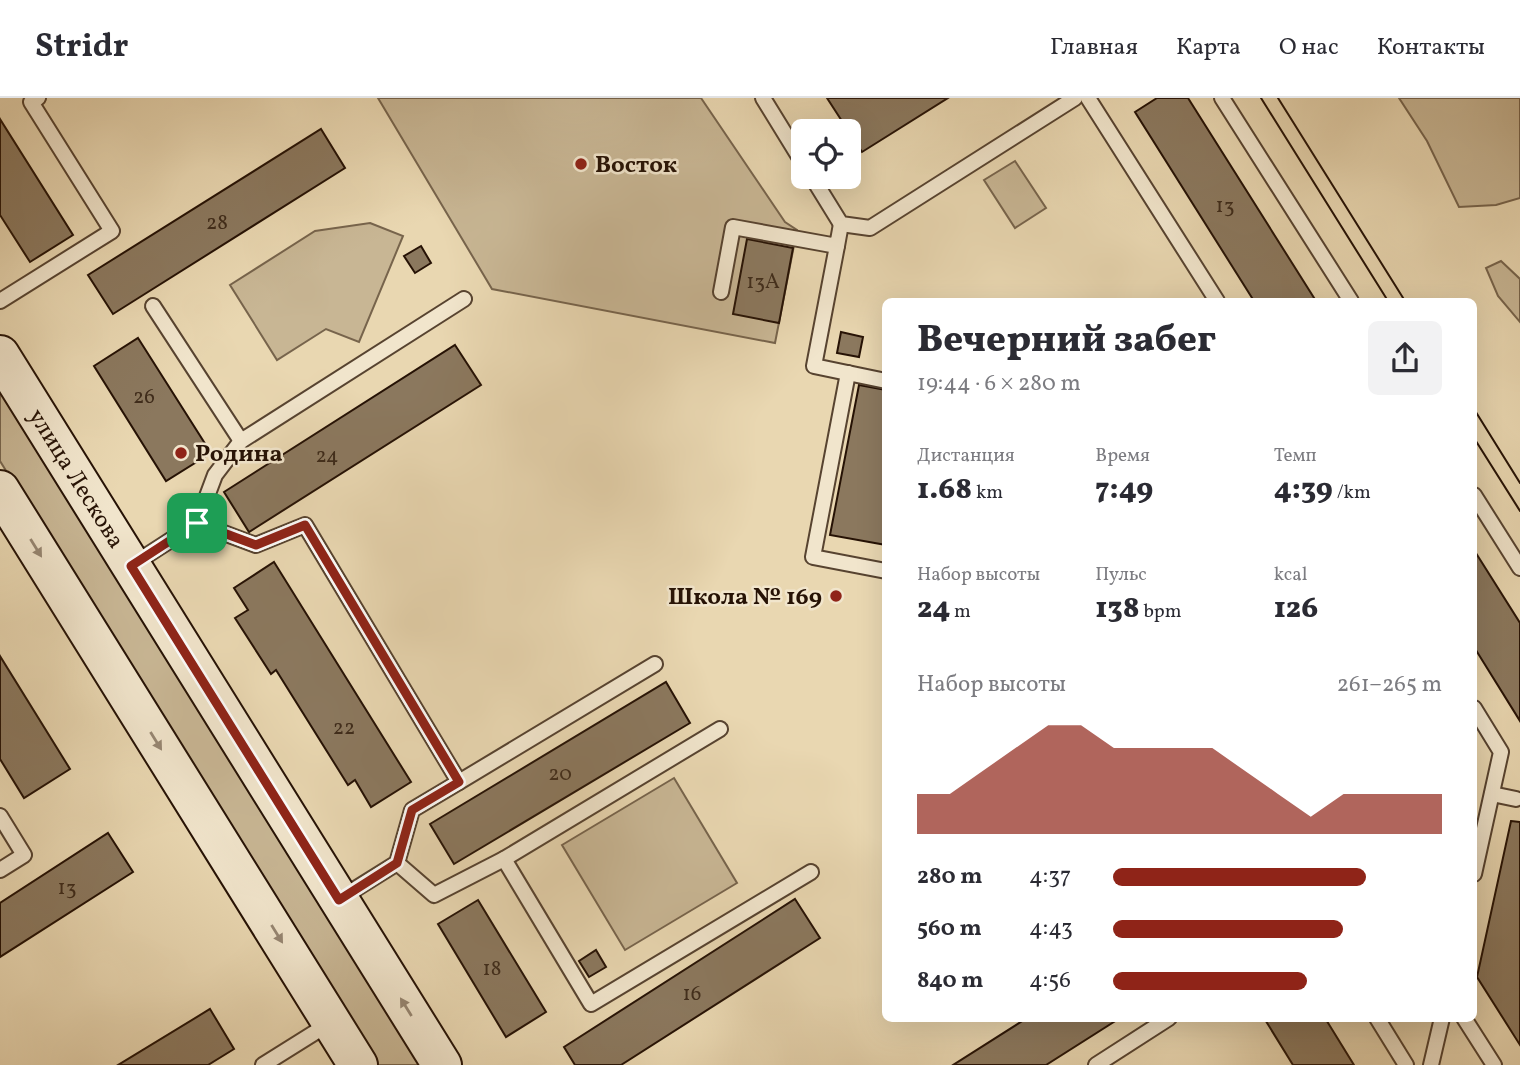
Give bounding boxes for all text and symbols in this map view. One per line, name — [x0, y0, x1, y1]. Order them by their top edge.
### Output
text: Stridr — [35, 25, 128, 71]
text: Главная — [1050, 31, 1138, 65]
text: Карта — [1176, 31, 1241, 65]
text: О нас — [1279, 31, 1339, 65]
text: Контакты — [1377, 31, 1485, 65]
map controls — [791, 119, 861, 189]
button: locate — [791, 119, 861, 189]
place label: Восток — [595, 149, 677, 183]
marker: Восток — [573, 156, 589, 172]
house number: 13 — [1216, 192, 1234, 221]
house number: 28 — [206, 209, 228, 238]
house number: 13А — [746, 268, 780, 297]
text: Вечерний забег — [917, 315, 1216, 368]
button: share — [1368, 321, 1442, 395]
text: 19:44 · 6 × 280 m — [917, 368, 1081, 400]
house number: 26 — [133, 383, 155, 412]
street label: улица Лескова — [19, 403, 132, 556]
place label: Родина — [195, 438, 283, 472]
house number: 24 — [315, 442, 339, 471]
text: Дистанция — [917, 443, 1015, 469]
text: Время — [1095, 443, 1150, 469]
text: Темп — [1274, 443, 1317, 469]
marker: Родина — [173, 445, 189, 461]
text: 1.68 — [917, 469, 972, 511]
text: 7:49 — [1095, 469, 1153, 511]
text: 4:39 — [1274, 469, 1333, 511]
text: km — [972, 480, 1003, 506]
text: /km — [1333, 480, 1371, 506]
pin — [167, 493, 227, 553]
icon: arrive — [178, 504, 216, 542]
one-way arrow — [30, 538, 43, 557]
text: Набор высоты — [917, 562, 1040, 588]
text: Пульс — [1095, 562, 1147, 588]
text: kcal — [1274, 562, 1307, 588]
place label: Школа № 169 — [668, 581, 822, 615]
marker: Школа № 169 — [828, 588, 844, 604]
text: 24 — [917, 588, 950, 630]
text: 138 — [1095, 588, 1140, 630]
text: 126 — [1274, 588, 1318, 630]
text: m — [950, 599, 971, 625]
text: bpm — [1140, 599, 1182, 625]
text: Набор высоты — [917, 669, 1066, 701]
text: 261–265 m — [1337, 669, 1442, 701]
house number: 22 — [333, 714, 355, 743]
one-way arrow — [150, 731, 163, 750]
house number: 20 — [548, 760, 572, 789]
text: 280 m — [917, 861, 983, 893]
text: 4:37 — [1029, 861, 1071, 893]
house number: 13 — [58, 874, 76, 903]
text: 560 m — [917, 913, 982, 945]
text: 4:43 — [1029, 913, 1073, 945]
one-way arrow — [270, 924, 283, 943]
house number: 18 — [483, 955, 501, 984]
text: 840 m — [917, 965, 983, 997]
text: 4:56 — [1029, 965, 1071, 997]
house number: 16 — [683, 980, 701, 1009]
one-way arrow — [400, 997, 413, 1017]

